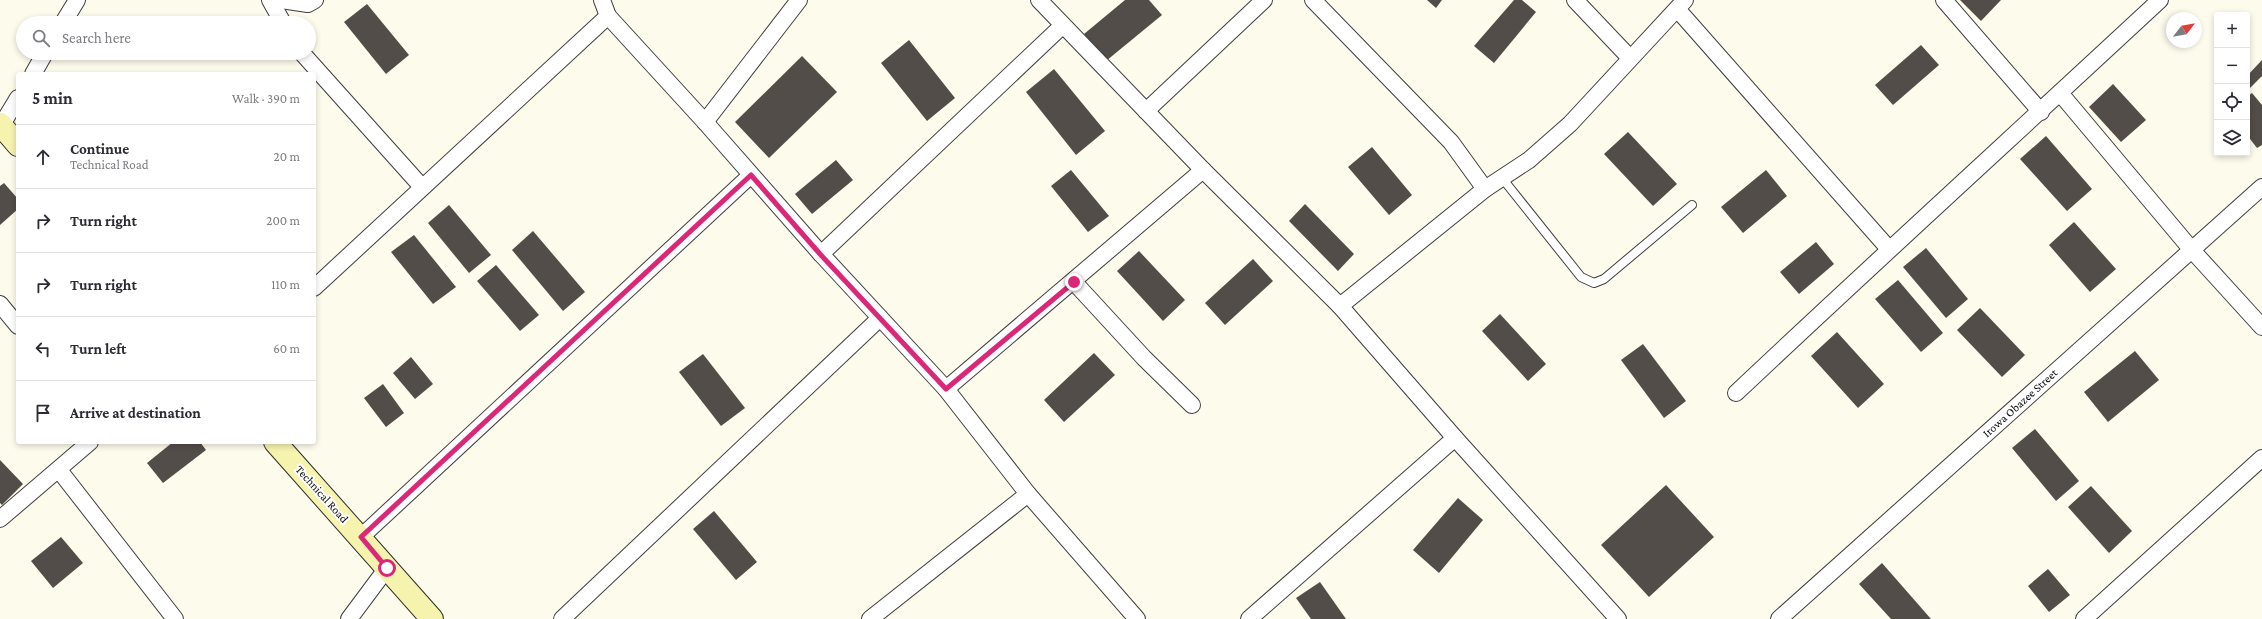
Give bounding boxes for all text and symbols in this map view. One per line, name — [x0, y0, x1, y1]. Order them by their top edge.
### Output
north arrow — [2166, 12, 2202, 48]
map controls — [2214, 12, 2250, 156]
button: + — [2214, 12, 2250, 48]
search box — [16, 16, 316, 60]
icon: search — [30, 27, 52, 49]
text: Search here — [62, 30, 131, 46]
button: − — [2214, 48, 2250, 84]
button: locate — [2214, 84, 2250, 120]
text: 5 min — [32, 89, 73, 108]
text: Walk · 390 m — [232, 91, 300, 106]
button: layers — [2214, 120, 2250, 156]
text: Continue — [70, 141, 129, 157]
icon: ahead — [32, 146, 54, 168]
text: 20 m — [274, 149, 300, 164]
text: Technical Road — [70, 157, 149, 172]
icon: right — [32, 210, 54, 232]
text: Turn right — [70, 213, 137, 229]
text: 200 m — [266, 213, 300, 228]
route end — [1065, 273, 1083, 291]
icon: right — [32, 274, 54, 296]
text: Turn right — [70, 277, 137, 293]
text: 110 m — [271, 277, 300, 292]
icon: left — [32, 338, 54, 360]
text: Turn left — [70, 341, 126, 357]
text: 60 m — [273, 341, 300, 356]
street label: Irowa Obazee Street — [1980, 365, 2061, 440]
icon: arrive — [32, 402, 54, 424]
text: Arrive at destination — [70, 405, 201, 421]
street label: Technical Road — [293, 462, 352, 526]
route start — [378, 559, 396, 577]

